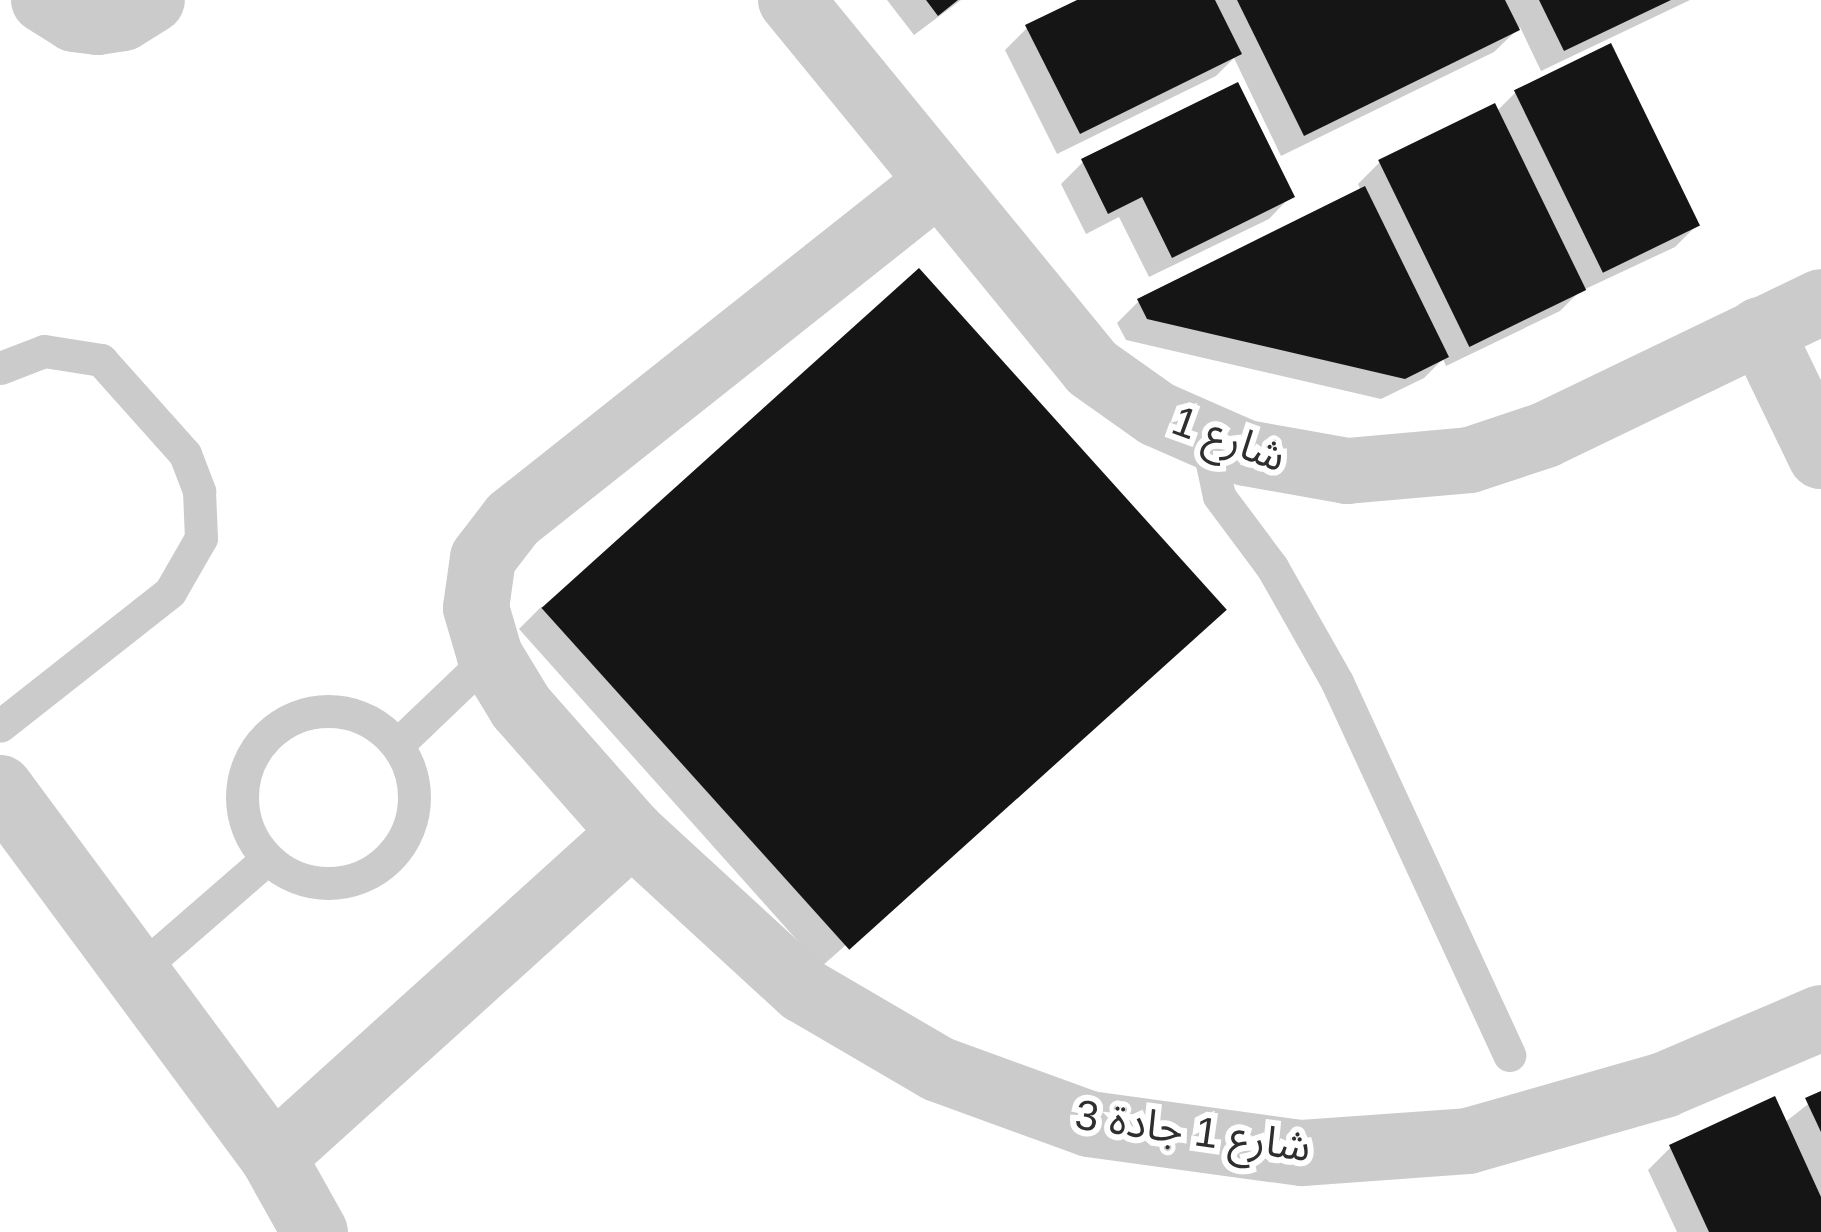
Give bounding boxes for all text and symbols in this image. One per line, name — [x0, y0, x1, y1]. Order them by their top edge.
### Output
street label: شارع 1 — [1165, 395, 1293, 483]
street label: شارع 1 جادة 3 — [1072, 1090, 1314, 1172]

